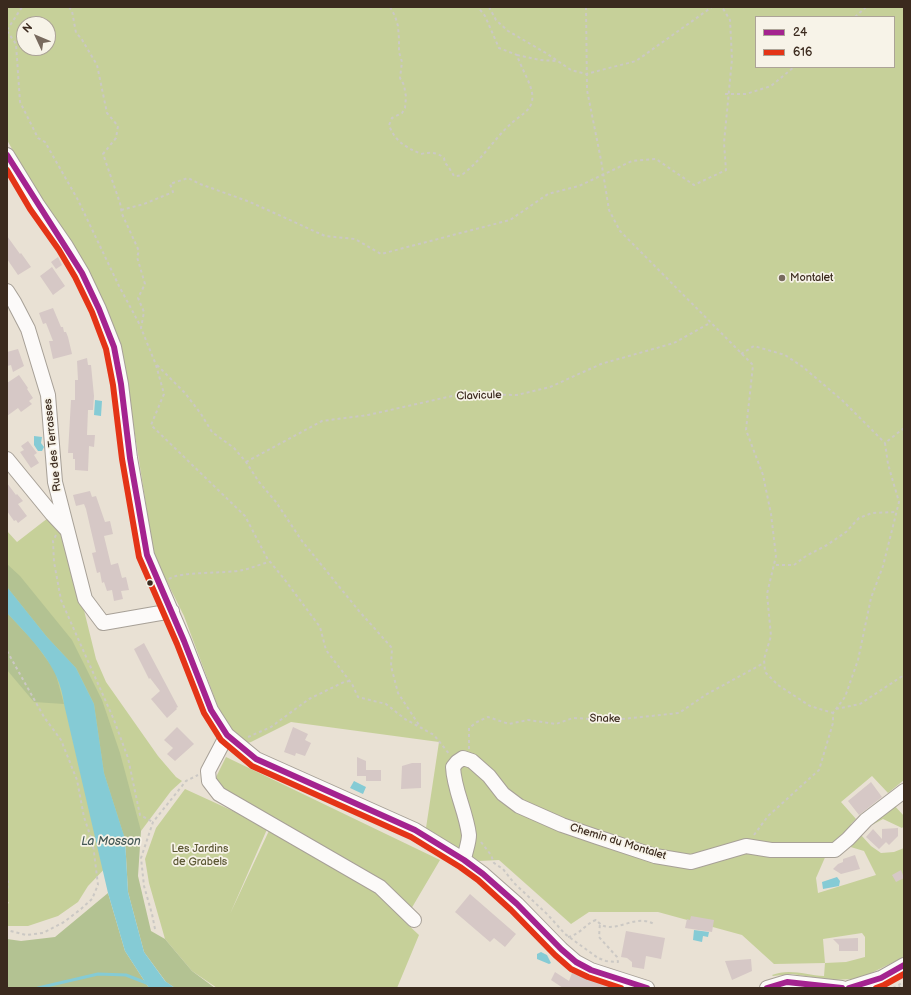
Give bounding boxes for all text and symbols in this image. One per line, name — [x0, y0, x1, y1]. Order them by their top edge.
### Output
north arrow — [16, 16, 56, 56]
legend — [755, 16, 895, 68]
text: N — [20, 21, 35, 36]
text: 24 — [793, 25, 807, 40]
text: 616 — [793, 45, 812, 60]
place label: Montalet — [790, 271, 833, 285]
marker: Montalet — [777, 273, 787, 283]
street label: Clavicule — [456, 389, 502, 403]
street label: Rue des Terrasses — [42, 398, 64, 492]
unlabelled marker — [145, 578, 155, 588]
street label: Snake — [589, 712, 621, 726]
street label: Chemin du Montalet — [568, 821, 668, 863]
water label: La Mosson — [81, 835, 141, 849]
park label: Les Jardins de Grabels — [172, 842, 228, 868]

